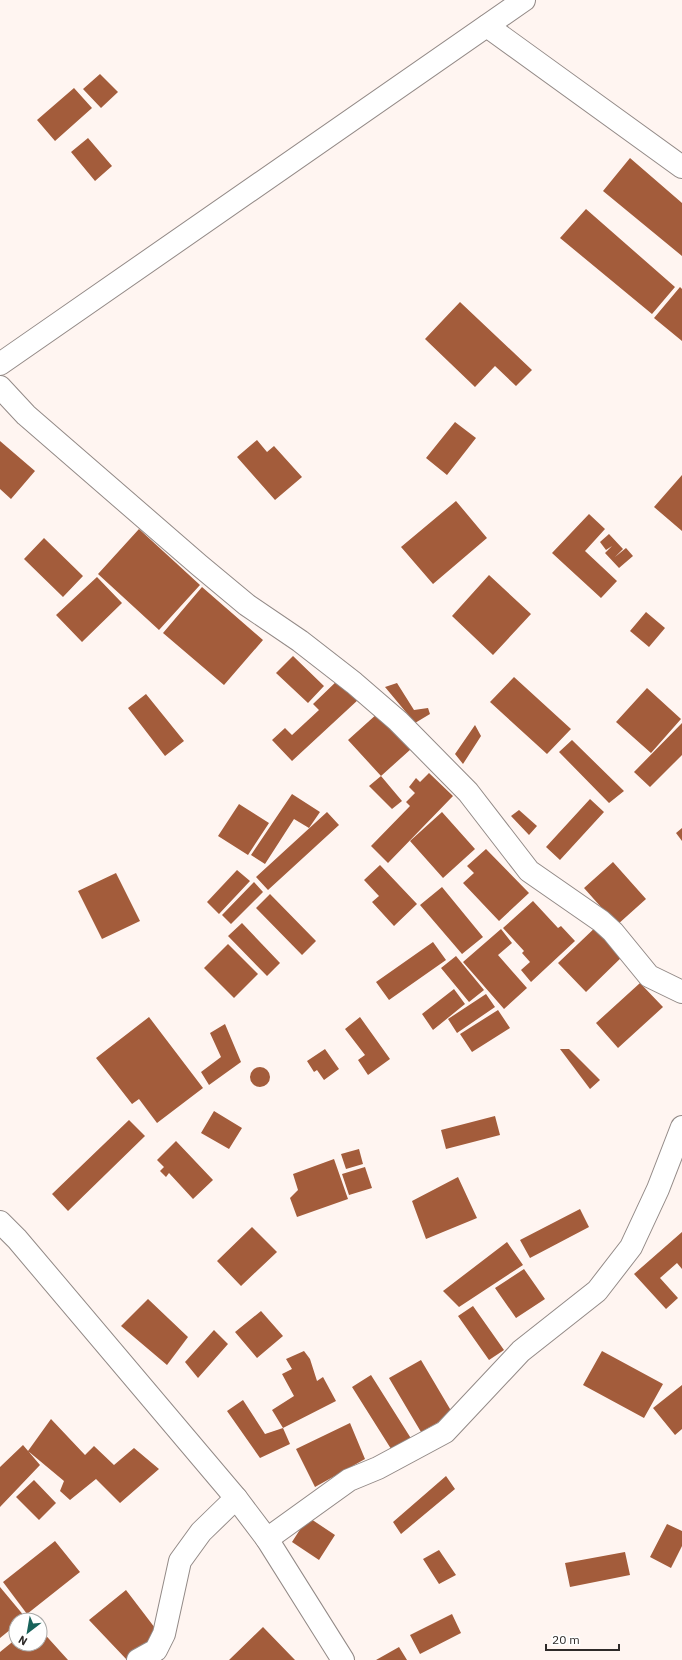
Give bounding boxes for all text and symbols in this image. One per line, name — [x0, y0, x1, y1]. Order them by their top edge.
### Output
north arrow — [8, 1612, 48, 1652]
scale bar — [546, 1626, 619, 1652]
text: 20 m — [552, 1632, 580, 1647]
text: N — [16, 1633, 30, 1649]

